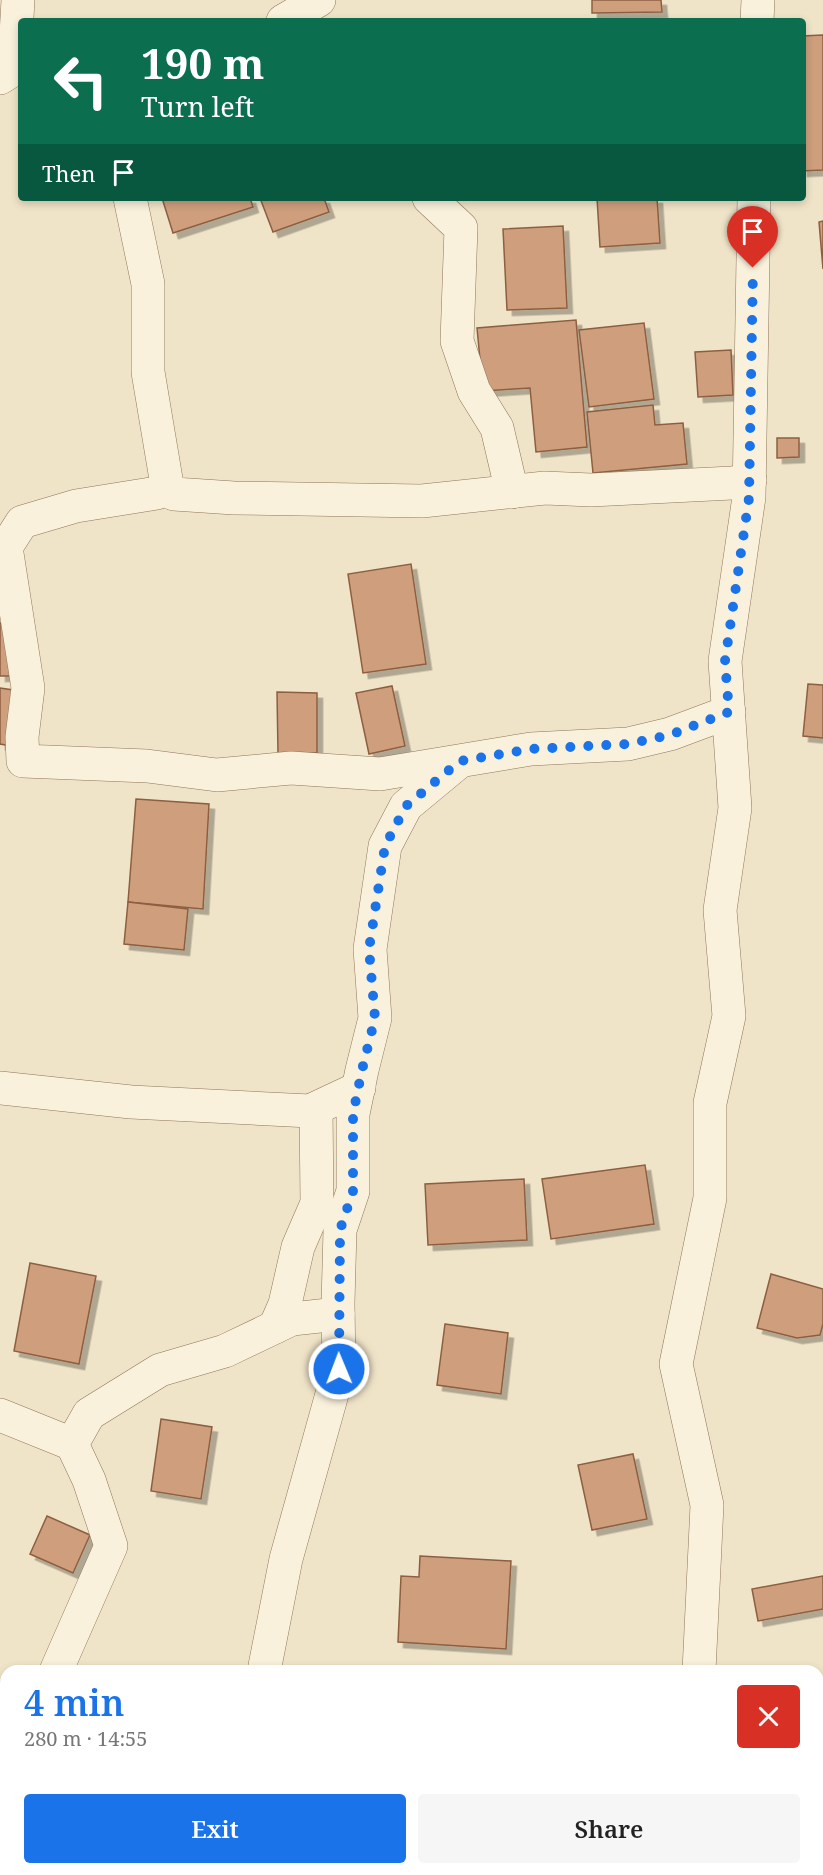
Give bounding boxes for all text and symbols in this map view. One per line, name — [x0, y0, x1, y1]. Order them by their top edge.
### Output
text: 190 m — [141, 34, 265, 91]
icon: left — [42, 42, 120, 120]
text: Turn left — [141, 88, 254, 125]
icon: arrive — [107, 156, 140, 189]
text: Then — [42, 158, 95, 188]
pin — [727, 206, 778, 268]
icon: arrive — [736, 215, 769, 248]
position arrow — [307, 1337, 371, 1401]
text: 4 min — [24, 1678, 125, 1727]
button: close — [737, 1685, 800, 1748]
text: 280 m · 14:55 — [24, 1725, 147, 1752]
button: Exit — [24, 1794, 406, 1863]
button: Share — [418, 1794, 800, 1863]

